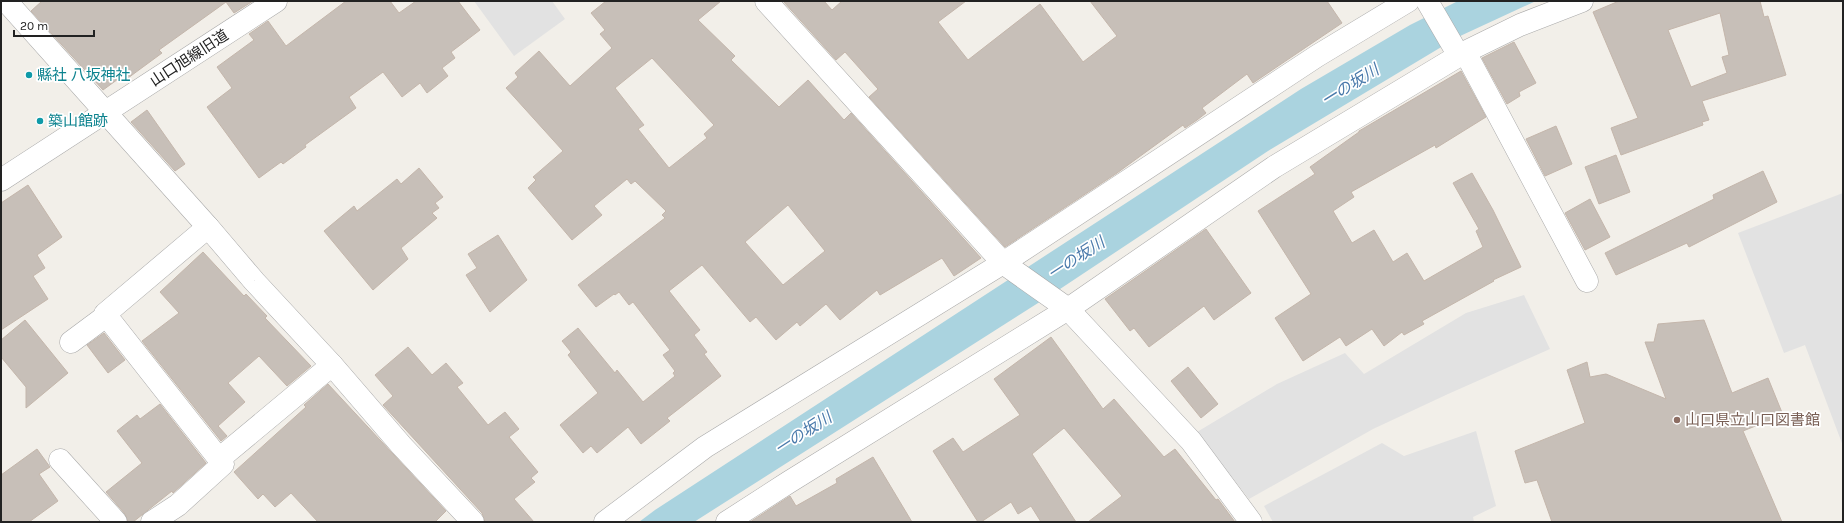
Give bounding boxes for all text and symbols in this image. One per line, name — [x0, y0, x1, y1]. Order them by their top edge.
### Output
scale bar — [14, 12, 94, 38]
text: 20 m — [20, 19, 48, 33]
street label: 山口旭線旧道 — [146, 26, 232, 90]
water label: 一の坂川 — [1318, 59, 1384, 110]
place label: 縣社 八坂神社 — [37, 66, 131, 84]
marker: 縣社 八坂神社 — [24, 70, 34, 80]
place label: 築山館跡 — [48, 112, 108, 130]
marker: 築山館跡 — [35, 116, 45, 126]
water label: 一の坂川 — [1044, 232, 1110, 283]
water label: 一の坂川 — [771, 407, 837, 458]
place label: 山口県立山口図書館 — [1685, 411, 1820, 429]
marker: 山口県立山口図書館 — [1672, 415, 1682, 425]

